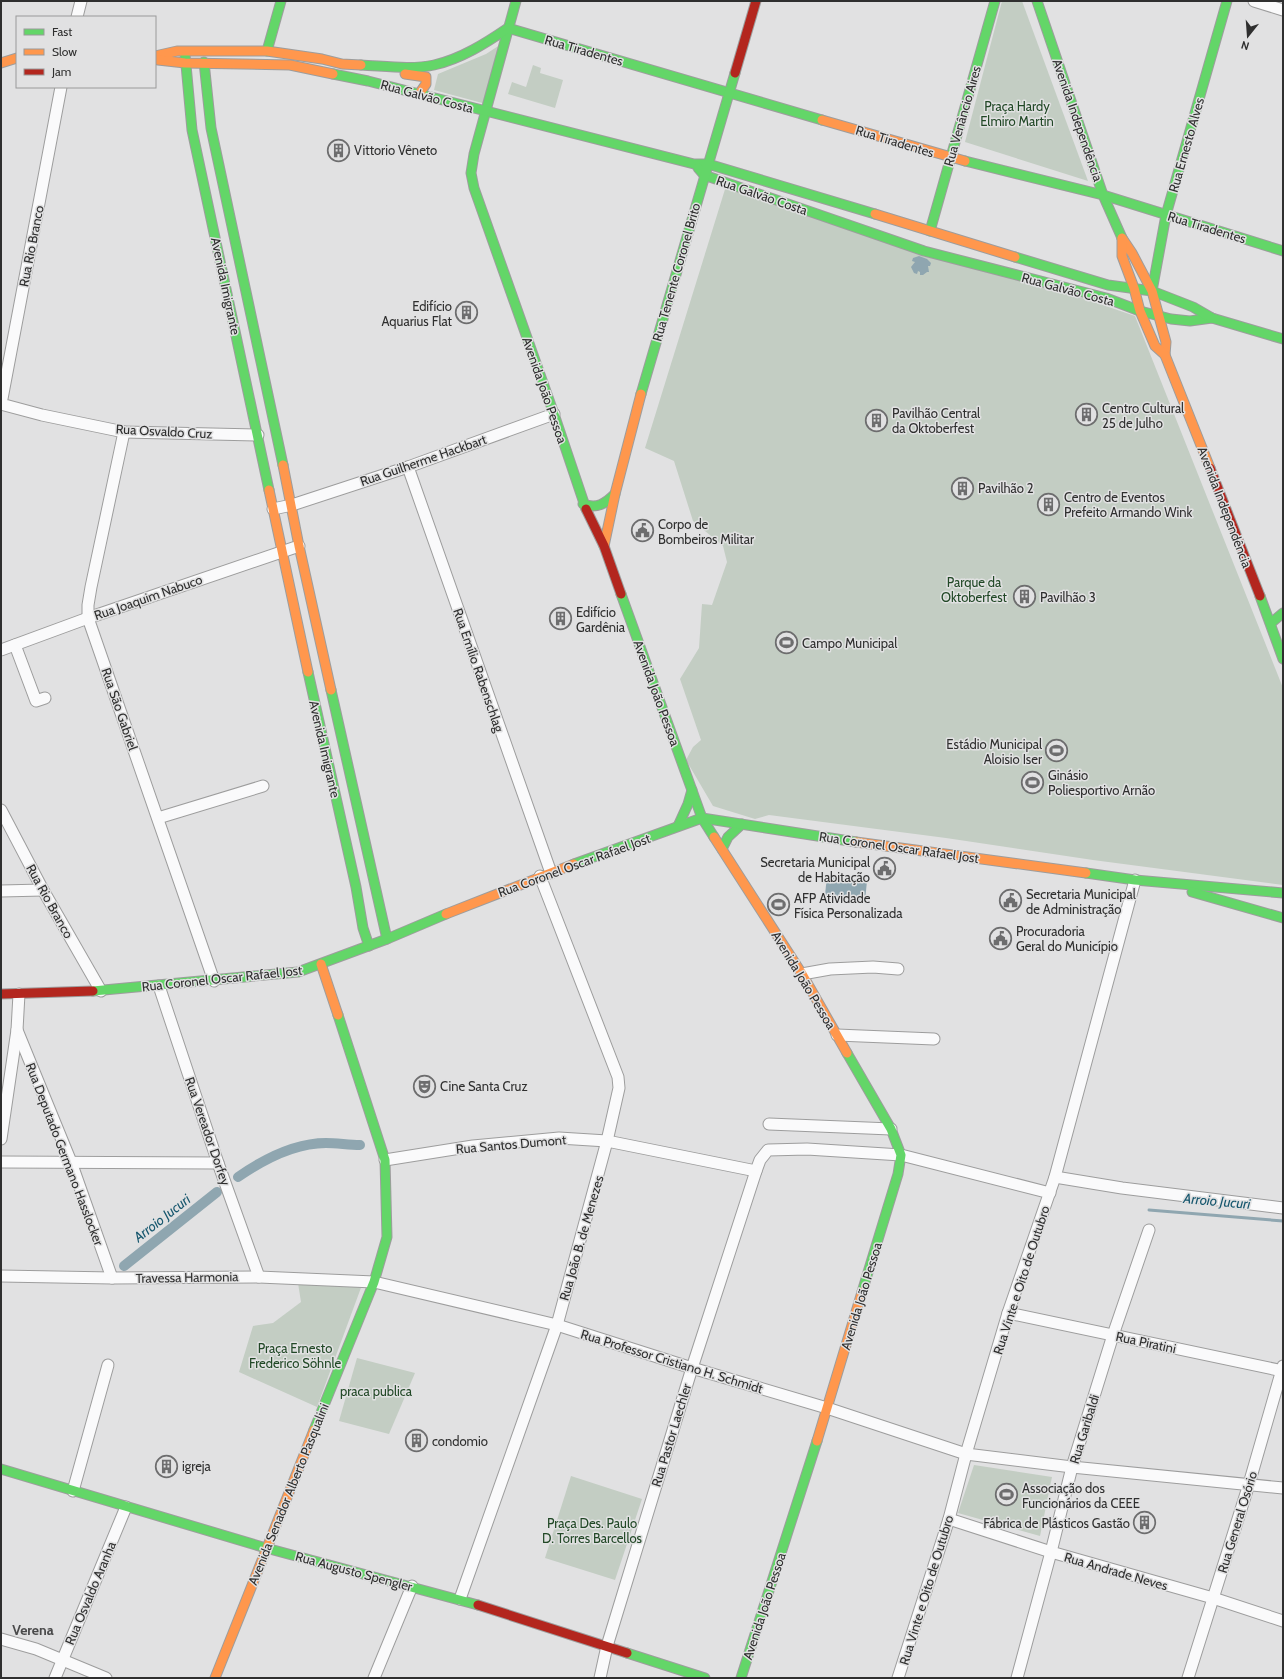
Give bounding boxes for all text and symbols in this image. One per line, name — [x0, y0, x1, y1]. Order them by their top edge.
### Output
legend — [16, 16, 156, 88]
north arrow — [1228, 16, 1268, 56]
text: Fast — [52, 24, 72, 39]
street label: Rua Tiradentes — [543, 31, 626, 69]
text: N — [1239, 38, 1251, 53]
text: Slow — [52, 44, 77, 59]
street label: Avenida Independência — [1050, 57, 1107, 184]
street label: Rua Venâncio Aires — [940, 63, 984, 168]
text: Jam — [51, 64, 71, 79]
street label: Rua Galvão Costa — [379, 76, 476, 116]
street label: Rua Ernesto Alves — [1165, 95, 1207, 194]
park label: Praça Hardy Elmiro Martin — [980, 98, 1054, 129]
street label: Rua Tiradentes — [854, 122, 937, 161]
building icon: Vittorio Vêneto — [326, 137, 352, 163]
place label: Vittorio Vêneto — [354, 142, 437, 158]
street label: Rua Galvão Costa — [714, 172, 810, 218]
street label: Rua Tenente Coronel Brito — [649, 201, 703, 343]
street label: Rua Rio Branco — [15, 204, 47, 288]
street label: Rua Tiradentes — [1166, 208, 1249, 247]
street label: Avenida Imigrante — [208, 236, 244, 336]
street label: Rua Galvão Costa — [1020, 269, 1117, 309]
place label: Edifício Aquarius Flat — [382, 298, 453, 329]
building icon: Edifício Aquarius Flat — [454, 300, 480, 326]
street label: Avenida João Pessoa — [519, 335, 571, 446]
place label: Centro Cultural 25 de Julho — [1102, 400, 1184, 431]
building icon: Centro Cultural 25 de Julho — [1074, 402, 1100, 428]
place label: Pavilhão Central da Oktoberfest — [892, 405, 980, 436]
building icon: Pavilhão Central da Oktoberfest — [864, 407, 890, 433]
street label: Rua Osvaldo Cruz — [115, 420, 213, 442]
street label: Rua Guilherme Hackbart — [358, 431, 489, 489]
street label: Avenida Independência — [1195, 444, 1256, 571]
building icon: Pavilhão 2 — [949, 475, 975, 501]
place label: Pavilhão 2 — [978, 480, 1034, 496]
place label: Centro de Eventos Prefeito Armando Wink — [1064, 489, 1192, 520]
building icon: Centro de Eventos Prefeito Armando Wink — [1035, 491, 1061, 517]
place label: Corpo de Bombeiros Militar — [658, 516, 755, 547]
public building icon: Corpo de Bombeiros Militar — [629, 518, 655, 544]
street label: Rua Joaquim Nabuco — [92, 571, 204, 623]
park label: Parque da Oktoberfest — [941, 574, 1008, 605]
building icon: Pavilhão 3 — [1011, 584, 1037, 610]
place label: Pavilhão 3 — [1040, 589, 1096, 605]
place label: Edifício Gardênia — [576, 604, 626, 635]
street label: Rua Emílio Rabenschlag — [450, 606, 508, 735]
building icon: Edifício Gardênia — [547, 606, 573, 632]
sports icon: Campo Municipal — [773, 630, 799, 656]
place label: Campo Municipal — [802, 635, 897, 651]
street label: Avenida João Pessoa — [630, 638, 684, 749]
street label: Rua São Gabriel — [98, 666, 142, 752]
street label: Avenida Imigrante — [306, 699, 344, 799]
place label: Estádio Municipal Aloisio Iser — [946, 736, 1043, 767]
sports icon: Estádio Municipal Aloisio Iser — [1044, 738, 1070, 764]
place label: Ginásio Poliesportivo Arnão — [1048, 767, 1155, 798]
sports icon: Ginásio Poliesportivo Arnão — [1020, 769, 1046, 795]
street label: Rua Coronel Oscar Rafael Jost — [818, 828, 981, 866]
street label: Rua Coronel Oscar Rafael Jost — [495, 830, 653, 900]
place label: Secretaria Municipal de Habitação — [760, 854, 870, 885]
public building icon: Secretaria Municipal de Habitação — [872, 856, 898, 882]
street label: Rua Rio Branco — [23, 861, 77, 941]
place label: Secretaria Municipal de Administração — [1026, 886, 1136, 917]
public building icon: Secretaria Municipal de Administração — [997, 888, 1023, 914]
place label: AFP Atividade Física Personalizada — [794, 890, 903, 921]
sports icon: AFP Atividade Física Personalizada — [765, 892, 791, 918]
place label: Procuradoria Geral do Município — [1016, 923, 1118, 954]
public building icon: Procuradoria Geral do Município — [987, 925, 1013, 951]
street label: Avenida João Pessoa — [768, 928, 840, 1033]
street label: Rua Coronel Oscar Rafael Jost — [141, 962, 304, 994]
street label: Rua Deputado Germano Hasslocker — [23, 1060, 108, 1248]
theatre icon: Cine Santa Cruz — [411, 1073, 437, 1099]
street label: Rua Vereador Dorfey — [182, 1075, 234, 1188]
place label: Cine Santa Cruz — [440, 1078, 528, 1094]
street label: Rua Santos Dumont — [455, 1131, 567, 1157]
street label: Rua João B. de Menezes — [555, 1173, 607, 1302]
water label: Arroio Jucuri — [1182, 1189, 1252, 1213]
water label: Arroio Jucuri — [129, 1190, 195, 1246]
street label: Rua Vinte e Oito de Outubro — [989, 1203, 1053, 1357]
street label: Avenida João Pessoa — [837, 1240, 885, 1352]
street label: Travessa Harmonia — [135, 1268, 239, 1286]
street label: Rua Professor Cristiano H. Schmidt — [579, 1326, 766, 1397]
street label: Rua Piratini — [1114, 1328, 1178, 1356]
park label: Praça Ernesto Frederico Söhnle — [249, 1340, 341, 1371]
street label: Rua Pastor Laechler — [648, 1381, 695, 1489]
park label: praca publica — [340, 1383, 413, 1399]
street label: Rua Garibaldi — [1066, 1392, 1102, 1466]
street label: Avenida Senador Alberto Pasqualini — [244, 1401, 332, 1587]
building icon: condomio — [404, 1428, 430, 1454]
place label: condomio — [432, 1433, 488, 1449]
building icon: igreja — [154, 1453, 180, 1479]
place label: igreja — [182, 1458, 212, 1475]
street label: Rua General Osório — [1214, 1469, 1260, 1575]
place label: Associação dos Funcionários da CEEE — [1022, 1480, 1140, 1511]
sports icon: Associação dos Funcionários da CEEE — [993, 1482, 1019, 1508]
building icon: Fábrica de Plásticos Gastão — [1132, 1510, 1158, 1536]
street label: Rua Vinte e Oito de Outubro — [896, 1513, 956, 1667]
park label: Praça Des. Paulo D. Torres Barcellos — [542, 1515, 643, 1546]
place label: Fábrica de Plásticos Gastão — [983, 1515, 1130, 1531]
street label: Rua Osvaldo Aranha — [61, 1538, 119, 1647]
street label: Rua Augusto Spengler — [294, 1548, 415, 1595]
street label: Rua Andrade Neves — [1062, 1549, 1170, 1594]
street label: Avenida João Pessoa — [739, 1550, 789, 1662]
district label: Verena — [12, 1621, 54, 1639]

